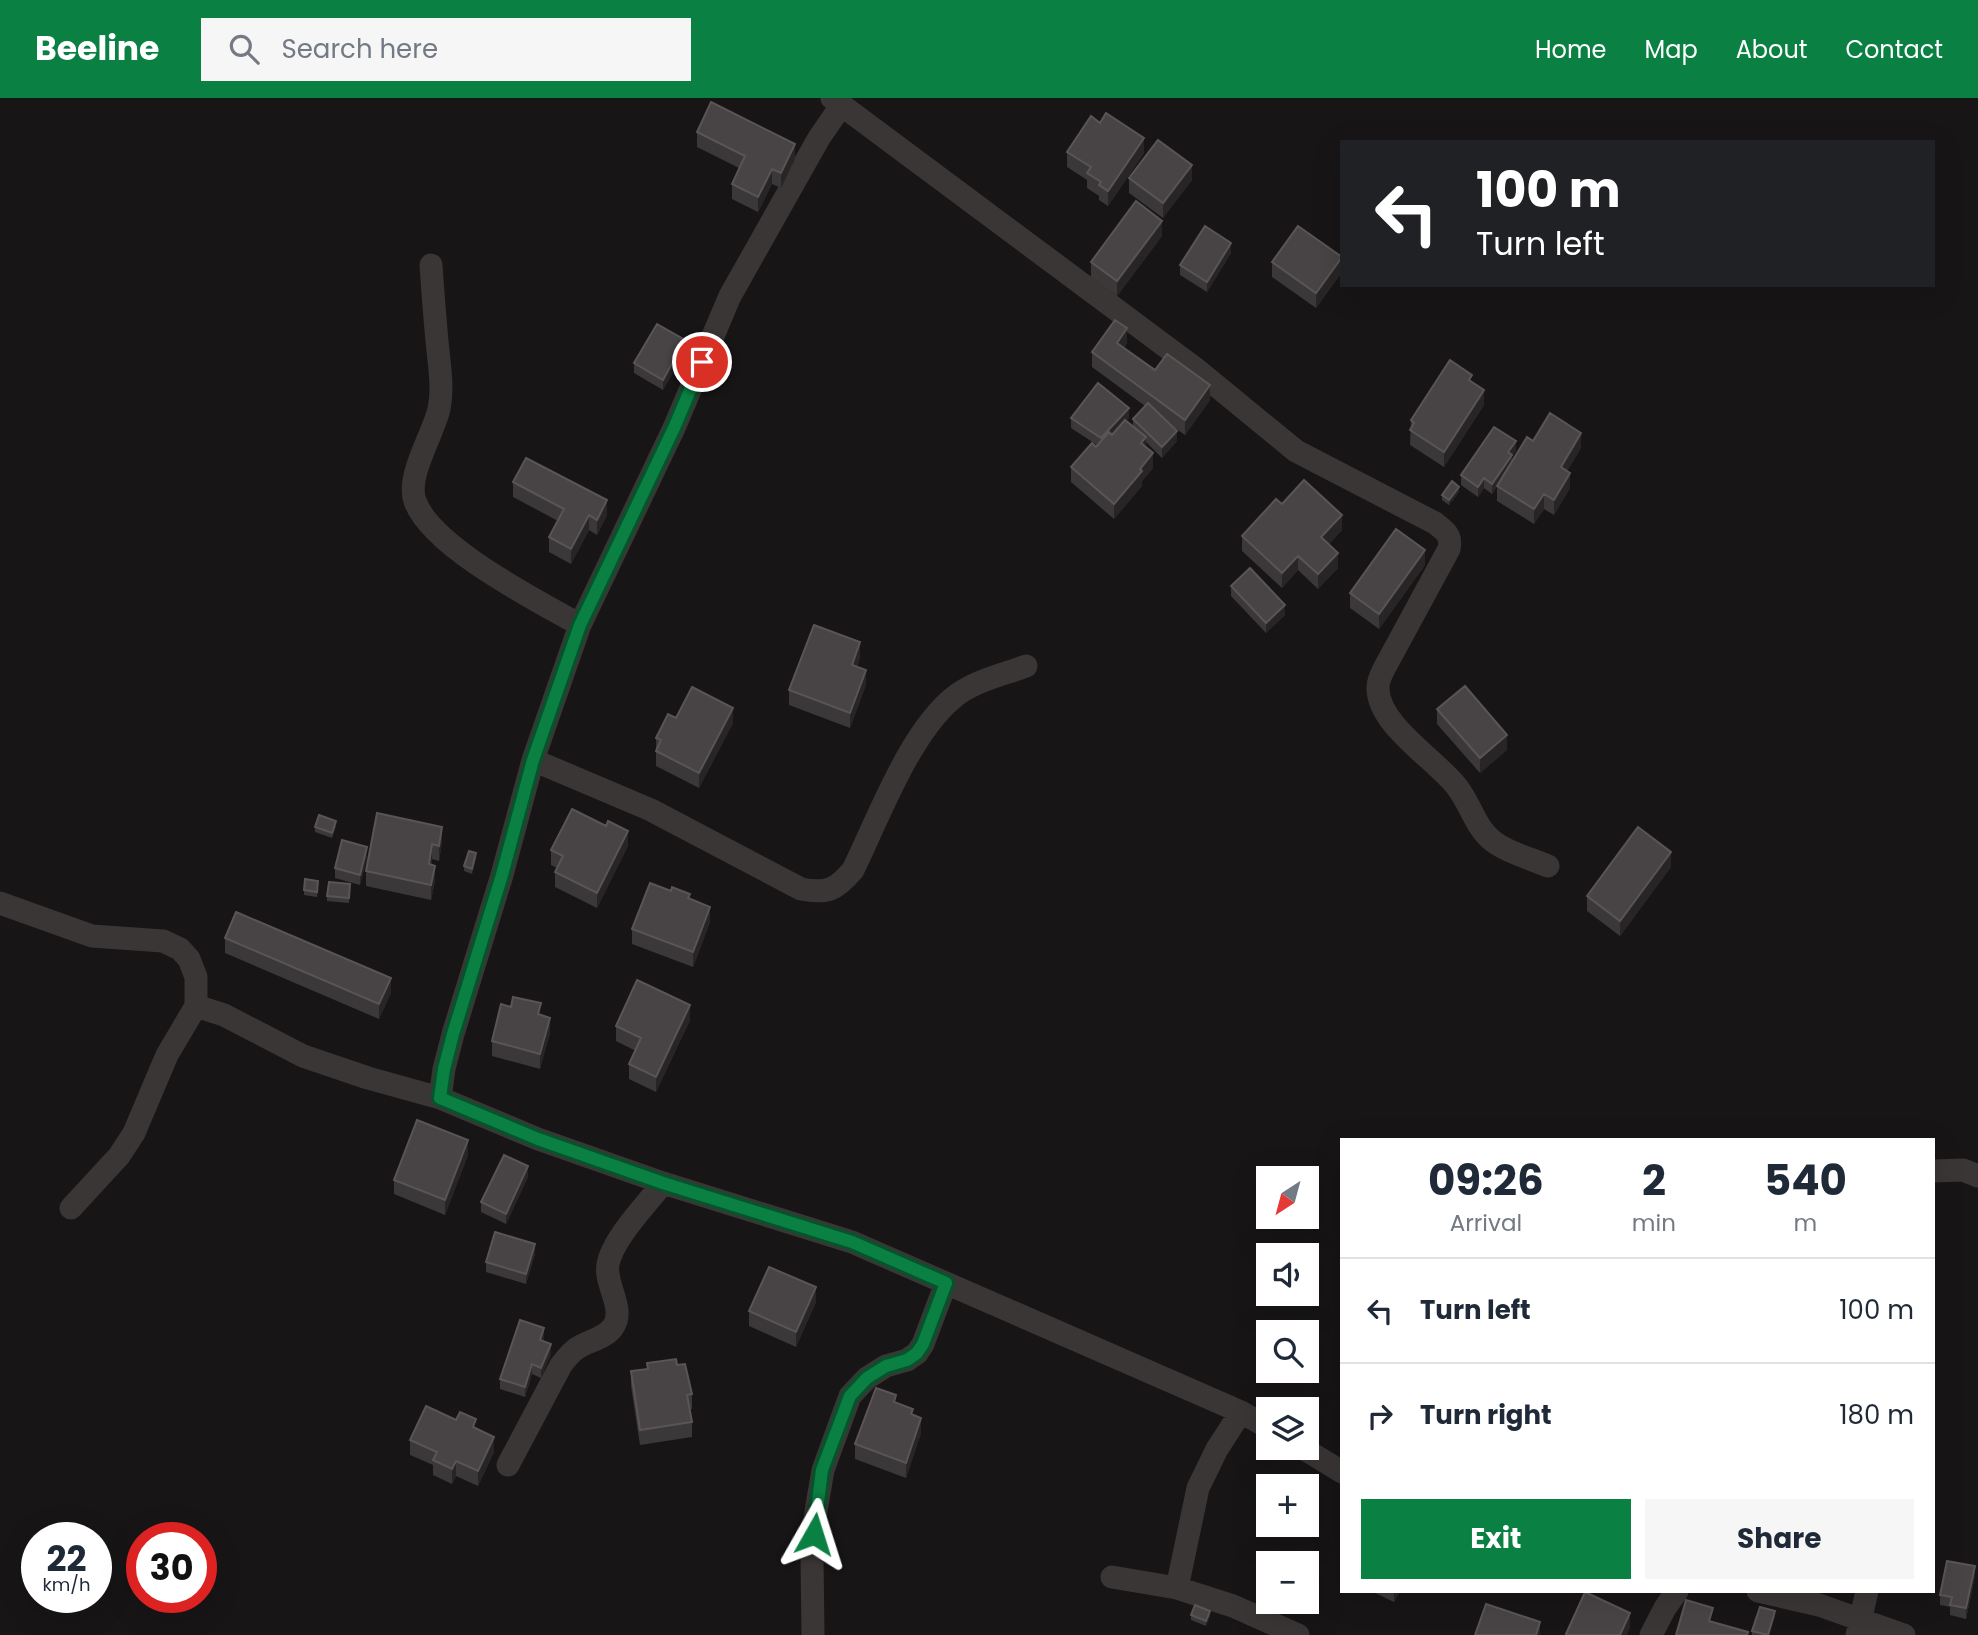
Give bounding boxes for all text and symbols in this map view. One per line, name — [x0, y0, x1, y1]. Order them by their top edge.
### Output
search box — [201, 18, 691, 81]
text: Beeline — [35, 25, 159, 72]
icon: search — [225, 30, 263, 68]
text: Search here — [281, 31, 438, 67]
text: Home — [1535, 33, 1607, 66]
text: Map — [1645, 33, 1698, 66]
text: About — [1736, 33, 1807, 66]
text: Contact — [1845, 33, 1943, 66]
text: 100 m — [1476, 156, 1621, 224]
icon: left — [1361, 168, 1452, 259]
text: Turn left — [1476, 221, 1605, 266]
pin — [672, 332, 732, 392]
icon: arrive — [683, 343, 721, 381]
text: 09:26 — [1428, 1151, 1544, 1210]
text: 2 — [1642, 1151, 1666, 1210]
text: 540 — [1764, 1151, 1847, 1210]
north arrow — [1256, 1166, 1320, 1228]
map controls — [1256, 1166, 1319, 1614]
text: Arrival — [1450, 1207, 1522, 1239]
text: min — [1632, 1207, 1676, 1239]
text: m — [1794, 1207, 1817, 1239]
button: sound — [1256, 1243, 1319, 1306]
icon: left — [1361, 1292, 1399, 1330]
text: Turn left — [1420, 1292, 1531, 1328]
text: 100 m — [1839, 1292, 1914, 1328]
button: search — [1256, 1320, 1319, 1383]
button: layers — [1256, 1397, 1319, 1460]
icon: right — [1361, 1397, 1399, 1435]
text: Turn right — [1420, 1397, 1552, 1433]
text: 180 m — [1839, 1397, 1914, 1433]
button: + — [1256, 1474, 1319, 1537]
position arrow — [777, 1497, 851, 1571]
button: Exit — [1361, 1499, 1631, 1579]
button: Share — [1645, 1499, 1914, 1579]
speed limit sign: 30 — [126, 1522, 217, 1613]
text: 22 — [47, 1534, 86, 1583]
button: − — [1256, 1551, 1319, 1614]
text: km/h — [43, 1572, 90, 1597]

